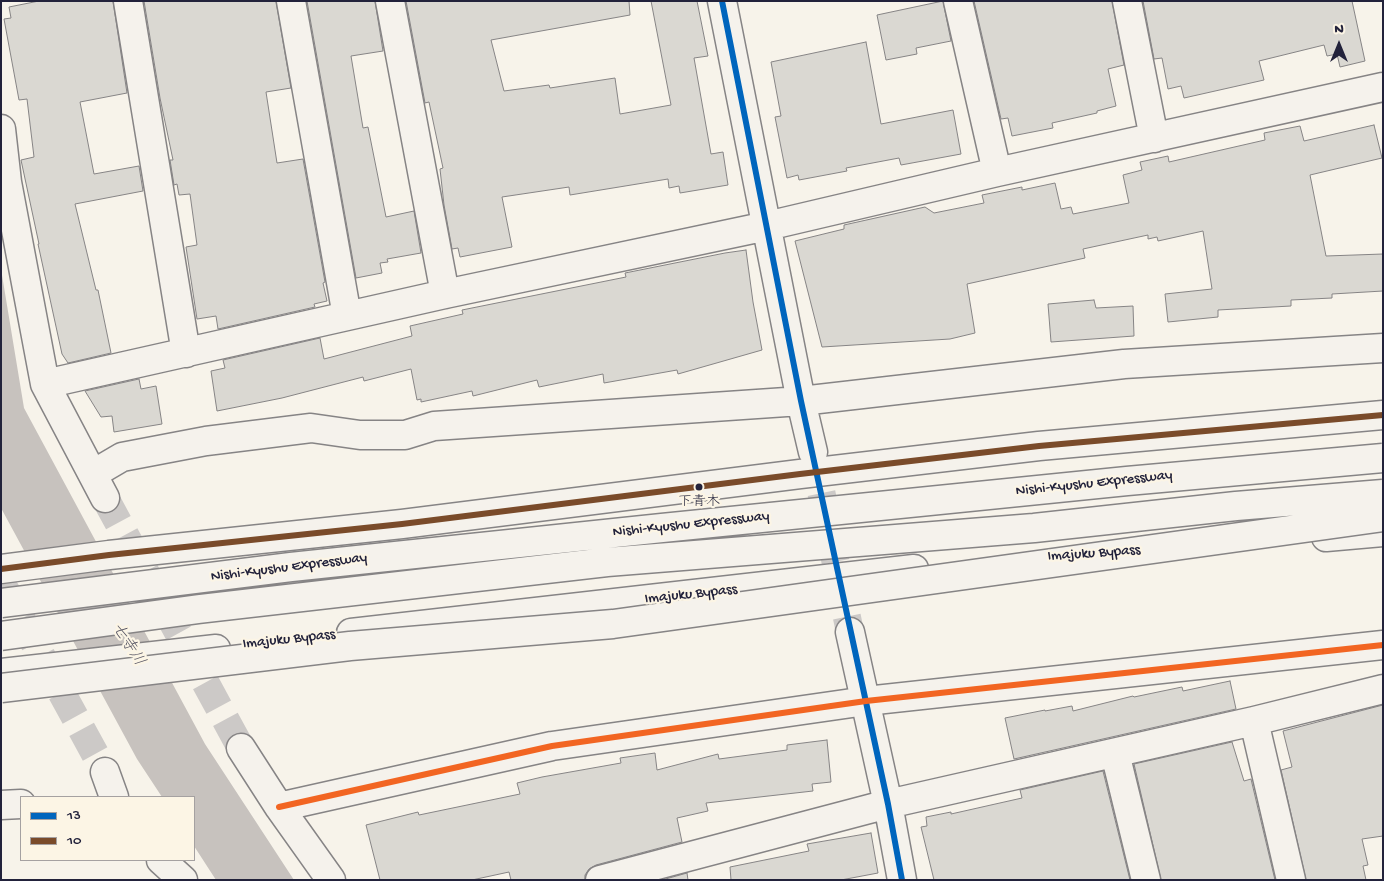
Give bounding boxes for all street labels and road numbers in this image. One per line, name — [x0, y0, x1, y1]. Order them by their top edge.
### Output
street label: Nishi-Kyushu Expressway — [1015, 467, 1173, 501]
street label: Nishi-Kyushu Expressway — [612, 508, 770, 542]
street label: Imajuku Bypass — [1047, 542, 1141, 566]
street label: Nishi-Kyushu Expressway — [210, 549, 368, 587]
street label: Imajuku Bypass — [644, 581, 738, 609]
street label: Imajuku Bypass — [242, 626, 336, 654]

